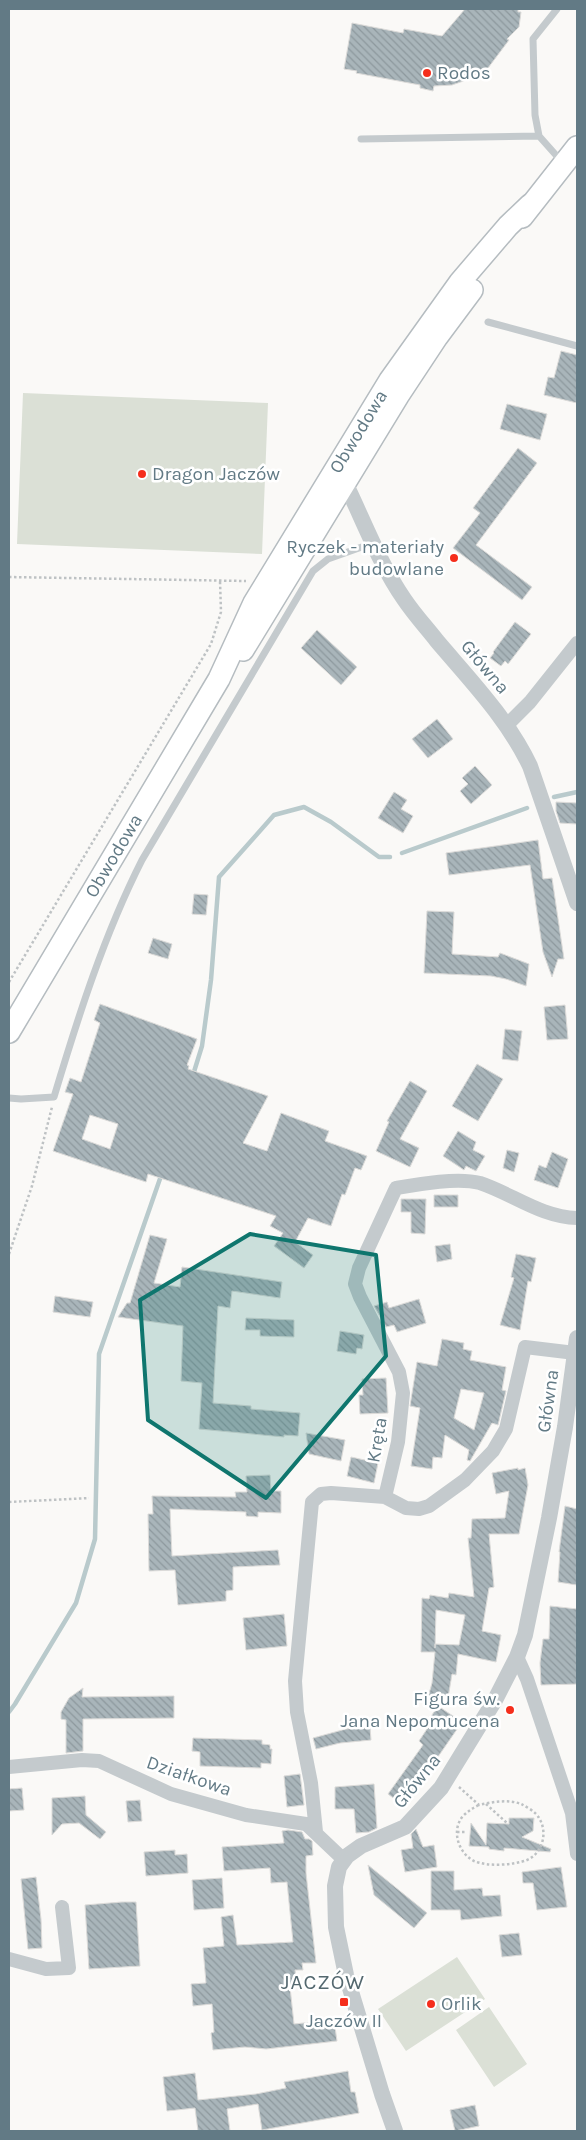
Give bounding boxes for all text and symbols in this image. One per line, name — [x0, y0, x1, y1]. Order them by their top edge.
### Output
place label: Rodos — [437, 62, 491, 84]
marker: Rodos — [421, 67, 433, 79]
street label: Obwodowa — [325, 386, 392, 477]
place label: Dragon Jaczów — [152, 463, 280, 485]
marker: Dragon Jaczów — [136, 468, 148, 480]
place label: Ryczek - materiały budowlane — [286, 536, 444, 580]
marker: Ryczek - materiały budowlane — [448, 552, 460, 564]
street label: Główna — [456, 636, 514, 698]
street label: Obwodowa — [80, 810, 147, 902]
street label: Główna — [533, 1368, 563, 1434]
street label: Kręta — [362, 1416, 392, 1464]
place label: Figura św. Jana Nepomucena — [340, 1688, 500, 1732]
marker: Figura św. Jana Nepomucena — [504, 1704, 516, 1716]
street label: Główna — [388, 1749, 446, 1813]
street label: Działkowa — [144, 1751, 234, 1801]
district label: JACZÓW — [281, 1970, 365, 1994]
place label: Orlik — [441, 1993, 482, 2015]
marker: Jaczów II — [338, 1996, 350, 2008]
marker: Orlik — [425, 1998, 437, 2010]
place label: Jaczów II — [306, 2010, 382, 2032]

